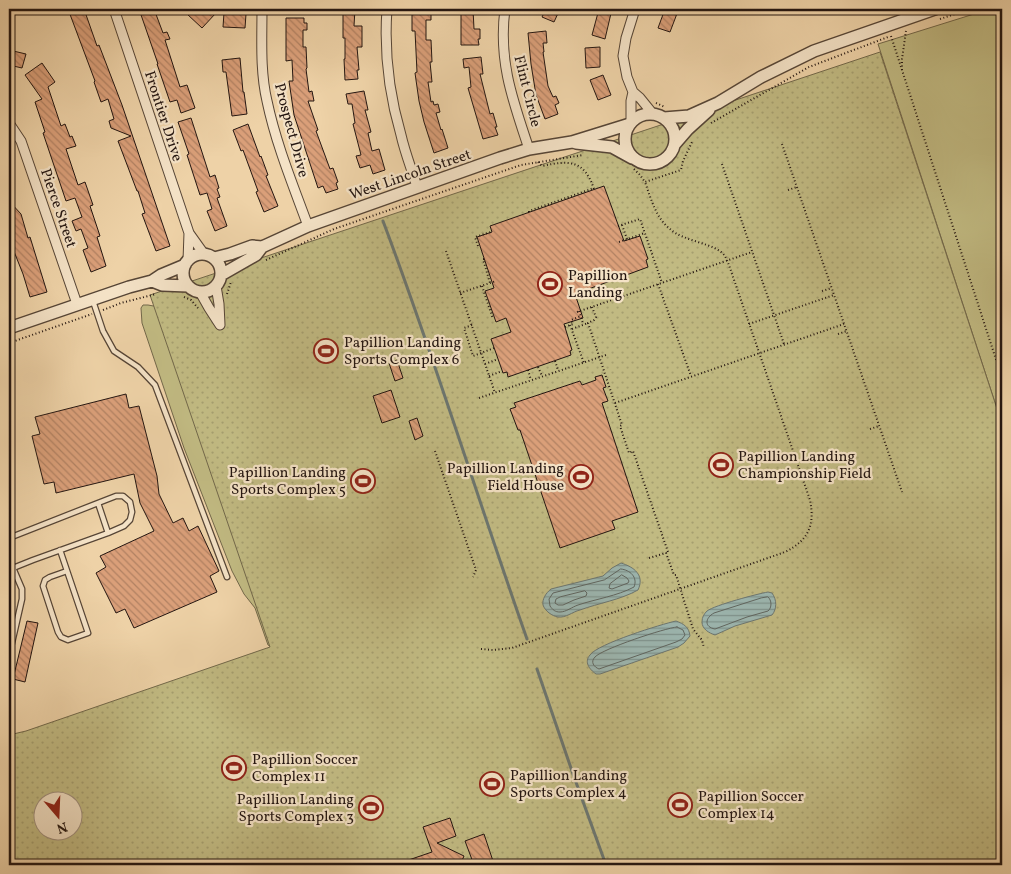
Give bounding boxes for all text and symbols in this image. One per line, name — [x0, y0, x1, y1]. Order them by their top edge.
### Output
street label: Flint Circle — [508, 53, 546, 129]
street label: Frontier Drive — [138, 69, 187, 164]
street label: Prospect Drive — [268, 81, 313, 180]
street label: West Lincoln Street — [347, 145, 474, 206]
street label: Pierce Street — [34, 166, 81, 251]
place label: Papillion Landing — [568, 266, 628, 304]
sports icon: Papillion Landing — [537, 271, 563, 297]
place label: Papillion Landing Sports Complex 6 — [344, 333, 461, 371]
sports icon: Papillion Landing Sports Complex 6 — [313, 338, 339, 364]
place label: Papillion Landing Championship Field — [738, 447, 872, 485]
sports icon: Papillion Landing Championship Field — [708, 452, 734, 478]
place label: Papillion Landing Field House — [447, 459, 564, 497]
place label: Papillion Landing Sports Complex 5 — [229, 463, 346, 501]
sports icon: Papillion Landing Field House — [568, 464, 594, 490]
sports icon: Papillion Landing Sports Complex 5 — [350, 468, 376, 494]
place label: Papillion Soccer Complex 11 — [252, 750, 358, 788]
sports icon: Papillion Soccer Complex 11 — [221, 755, 247, 781]
place label: Papillion Landing Sports Complex 4 — [510, 766, 627, 804]
sports icon: Papillion Landing Sports Complex 4 — [479, 771, 505, 797]
place label: Papillion Soccer Complex 14 — [698, 787, 804, 825]
place label: Papillion Landing Sports Complex 3 — [237, 790, 354, 828]
north arrow — [32, 792, 82, 842]
sports icon: Papillion Soccer Complex 14 — [667, 792, 693, 818]
sports icon: Papillion Landing Sports Complex 3 — [358, 795, 384, 821]
text: N — [54, 816, 70, 838]

